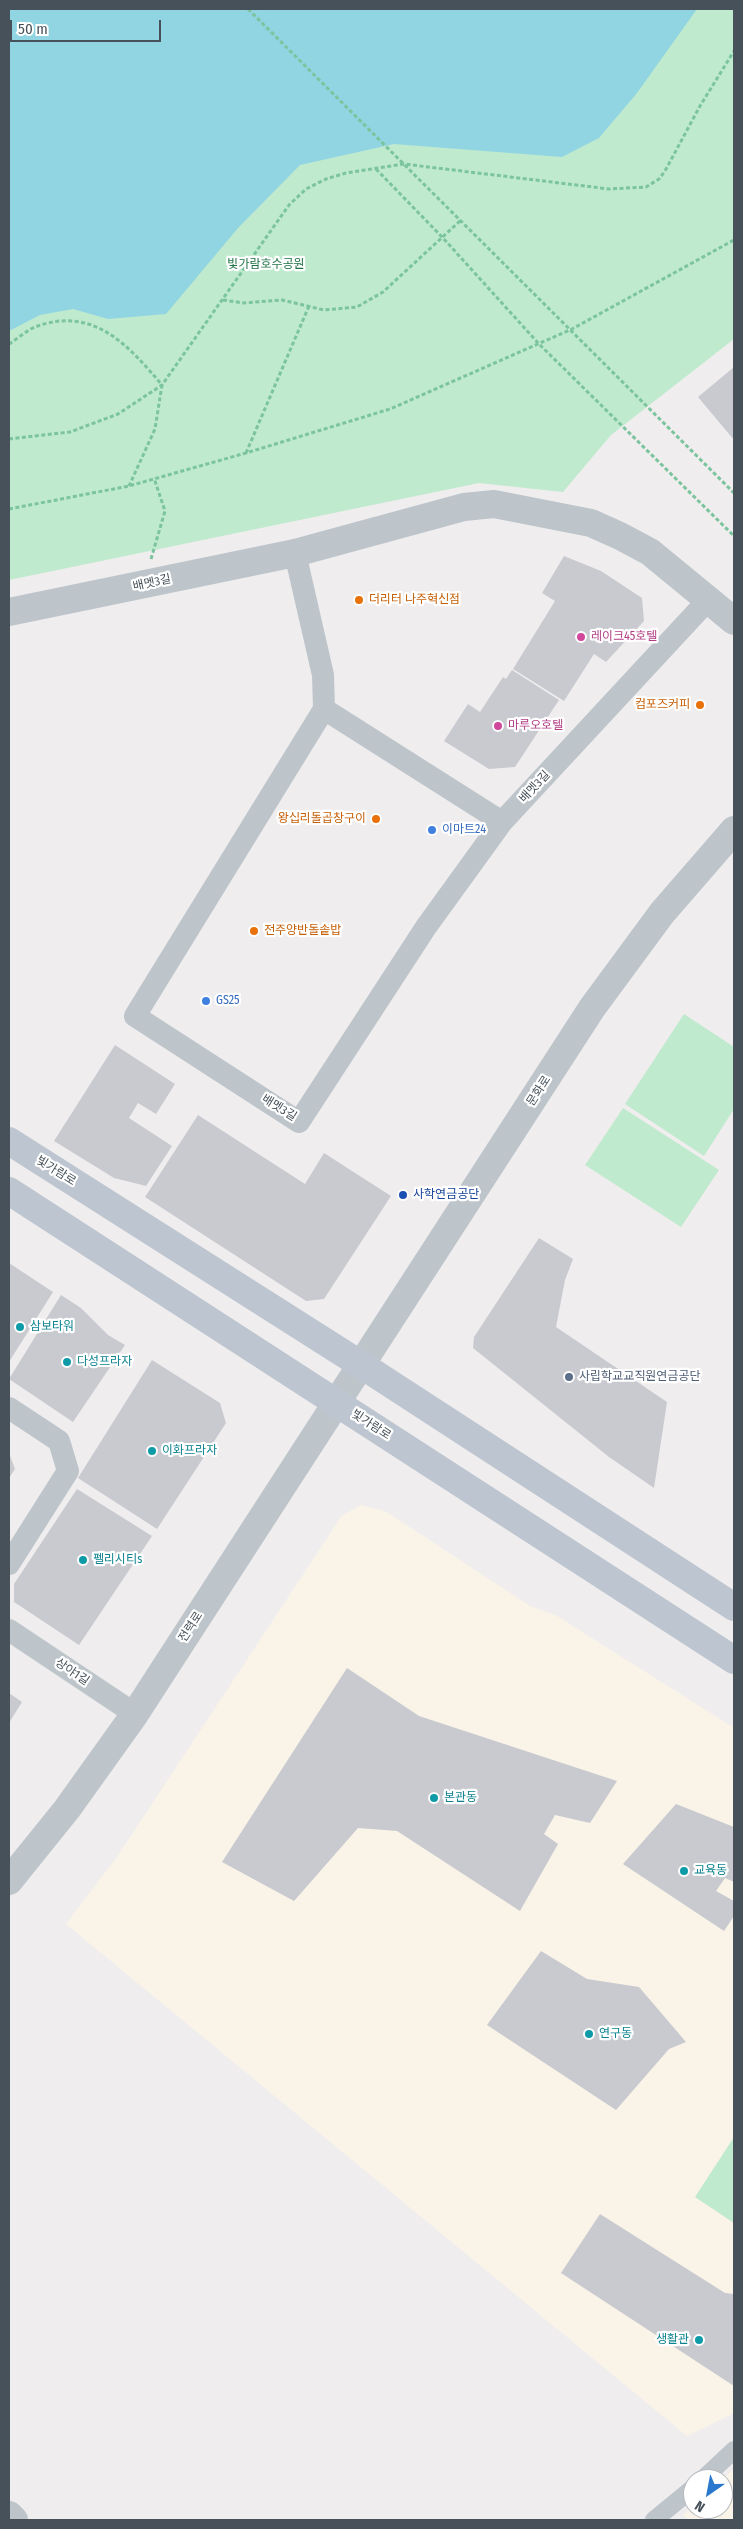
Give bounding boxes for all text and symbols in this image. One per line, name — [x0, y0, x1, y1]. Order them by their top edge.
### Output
scale bar — [12, 10, 164, 42]
text: 50 m — [18, 20, 48, 38]
park label: 빛가람호수공원 — [227, 258, 305, 272]
street label: 배멧3길 — [132, 572, 172, 594]
place label: 더리터 나주혁신점 — [369, 593, 460, 607]
marker: 더리터 나주혁신점 — [353, 594, 365, 606]
place label: 레이크45호텔 — [591, 630, 657, 644]
marker: 레이크45호텔 — [575, 631, 587, 643]
place label: 컴포즈커피 — [635, 698, 690, 712]
marker: 컴포즈커피 — [694, 699, 706, 711]
place label: 마루오호텔 — [508, 719, 563, 733]
marker: 마루오호텔 — [492, 720, 504, 732]
street label: 배멧3길 — [517, 768, 553, 806]
place label: 왕십리돌곱창구이 — [278, 812, 366, 826]
marker: 왕십리돌곱창구이 — [370, 813, 382, 825]
place label: 이마트24 — [442, 823, 486, 837]
marker: 이마트24 — [426, 824, 438, 836]
place label: 전주양반돌솥밥 — [264, 924, 341, 938]
marker: 전주양반돌솥밥 — [248, 925, 260, 937]
place label: GS25 — [216, 994, 240, 1008]
marker: GS25 — [200, 995, 212, 1007]
street label: 문화로 — [524, 1073, 554, 1109]
street label: 배멧3길 — [259, 1092, 299, 1124]
street label: 빛가람로 — [33, 1153, 79, 1189]
place label: 사학연금공단 — [413, 1188, 479, 1202]
marker: 사학연금공단 — [397, 1189, 409, 1201]
place label: 삼보타워 — [30, 1320, 74, 1334]
marker: 삼보타워 — [14, 1321, 26, 1333]
place label: 다성프라자 — [77, 1355, 132, 1369]
marker: 다성프라자 — [61, 1356, 73, 1368]
place label: 사립학교교직원연금공단 — [579, 1370, 700, 1384]
marker: 사립학교교직원연금공단 — [563, 1371, 575, 1383]
street label: 빛가람로 — [349, 1407, 393, 1443]
place label: 이화프라자 — [162, 1444, 217, 1458]
marker: 이화프라자 — [146, 1445, 158, 1457]
place label: 펠리시티s — [93, 1553, 142, 1567]
marker: 펠리시티s — [77, 1554, 89, 1566]
street label: 전력로 — [176, 1609, 206, 1645]
street label: 상야1길 — [52, 1655, 92, 1689]
place label: 본관동 — [444, 1791, 477, 1805]
marker: 본관동 — [428, 1792, 440, 1804]
place label: 교육동 — [694, 1864, 727, 1878]
marker: 교육동 — [678, 1865, 690, 1877]
place label: 연구동 — [599, 2027, 632, 2041]
marker: 연구동 — [583, 2028, 595, 2040]
place label: 생활관 — [656, 2333, 689, 2347]
marker: 생활관 — [693, 2334, 705, 2346]
north arrow — [683, 2469, 733, 2519]
text: N — [692, 2497, 708, 2516]

